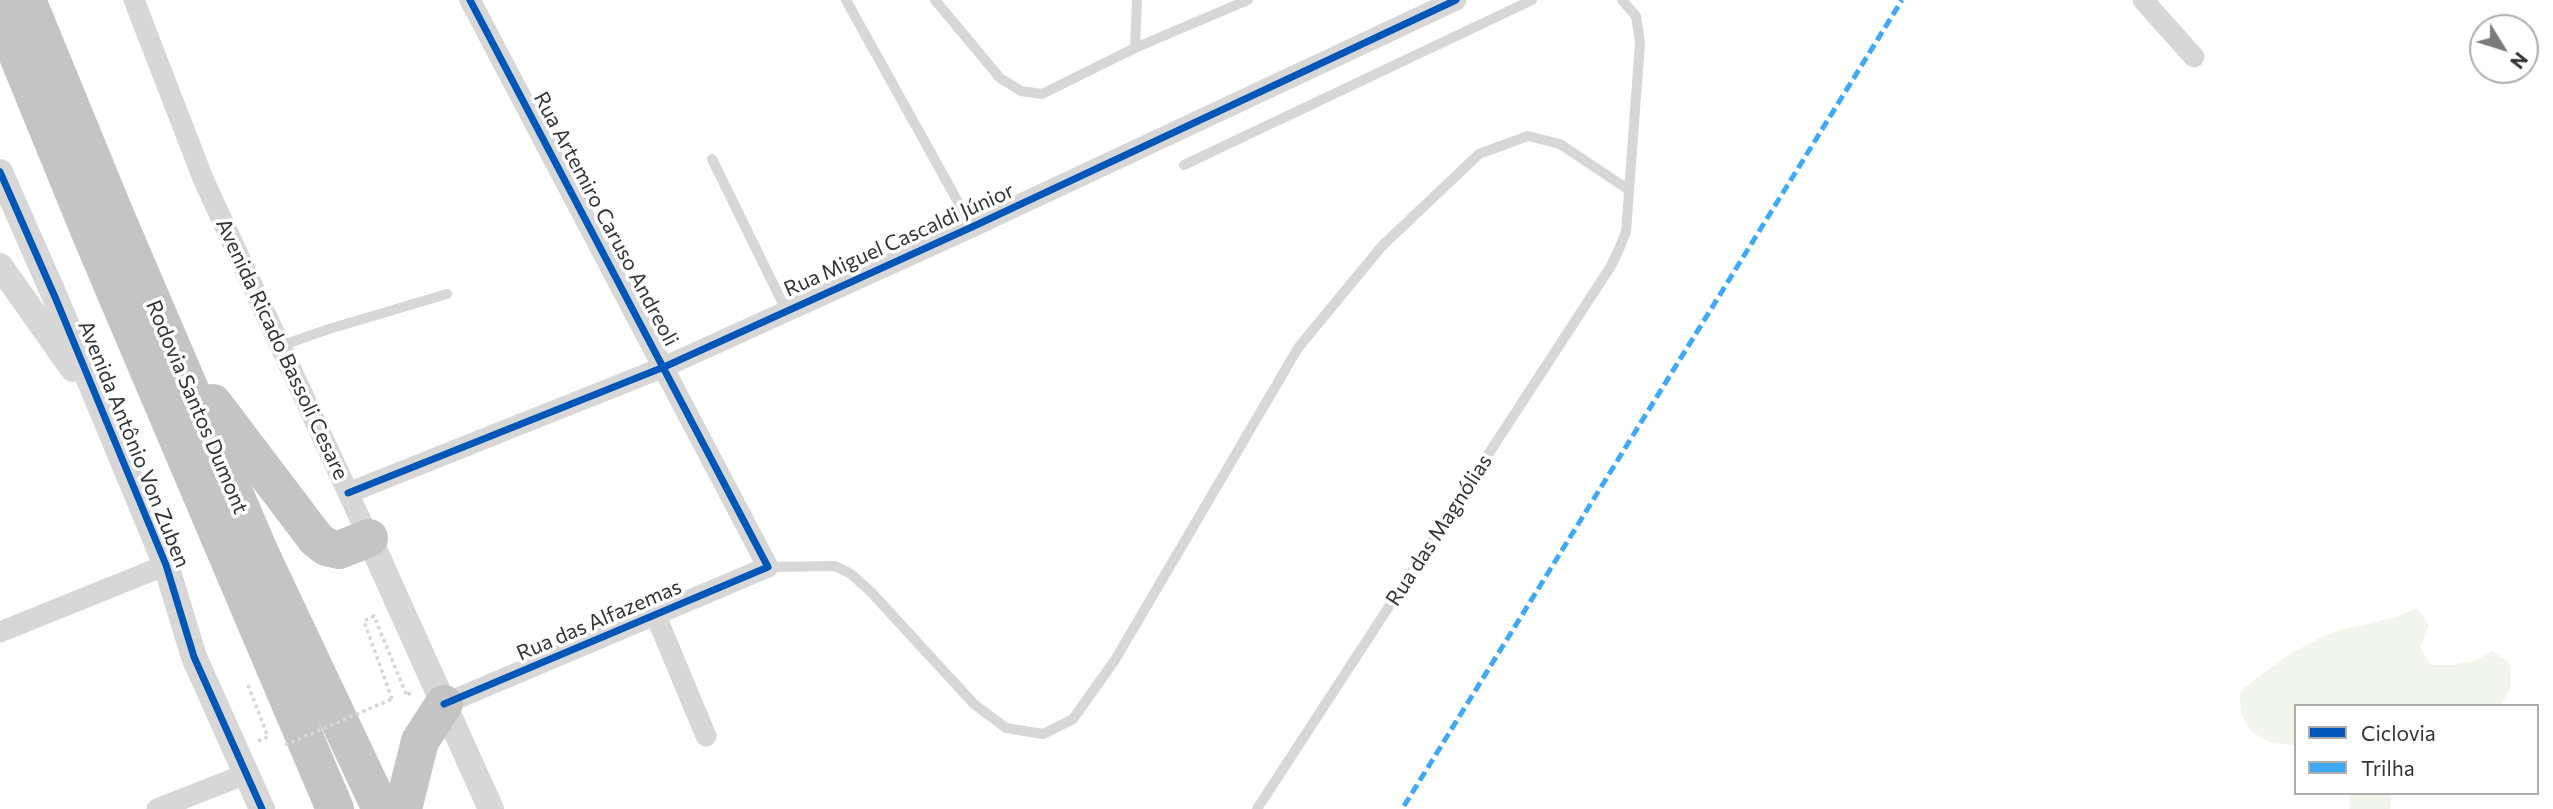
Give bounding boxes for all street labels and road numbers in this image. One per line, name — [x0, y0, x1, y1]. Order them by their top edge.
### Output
street label: Rua Artemiro Caruso Andreoli — [528, 88, 684, 350]
street label: Rua Miguel Cascaldi Júnior — [780, 178, 1018, 302]
street label: Avenida Ricado Bassoli Cesare — [210, 214, 354, 484]
street label: Rodovia Santos Dumont — [141, 296, 253, 518]
street label: Avenida Antônio Von Zuben — [73, 317, 195, 571]
street label: Rua das Magnólias — [1381, 450, 1497, 610]
street label: Rua das Alfazemas — [513, 574, 685, 666]

